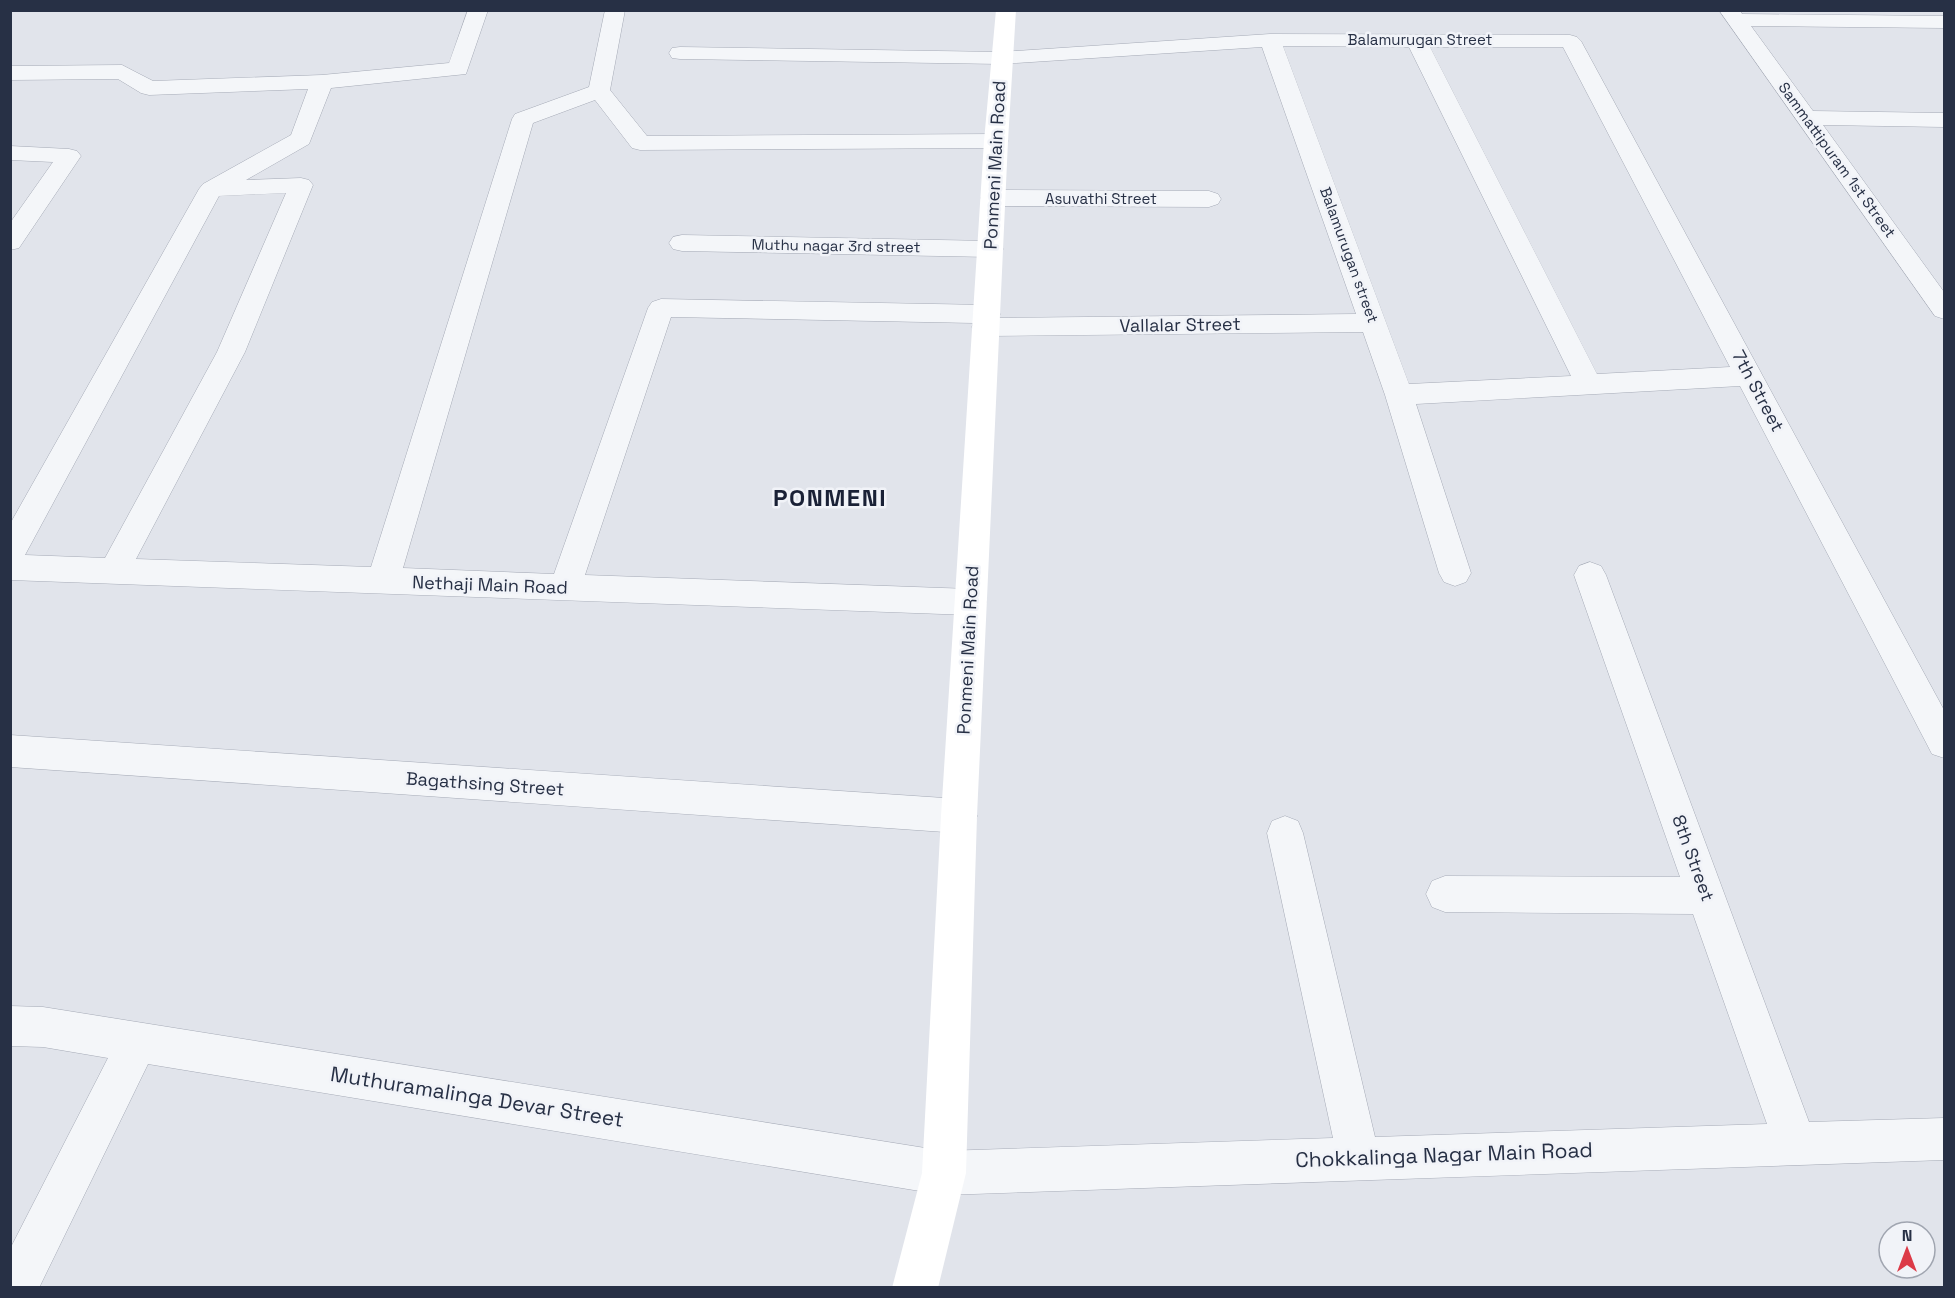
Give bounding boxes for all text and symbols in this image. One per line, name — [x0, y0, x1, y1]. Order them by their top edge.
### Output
street label: Balamurugan Street — [1348, 30, 1492, 49]
street label: Sammattipuram 1st Street — [1775, 78, 1900, 241]
street label: Ponmeni Main Road — [979, 80, 1010, 250]
street label: Balamurugan street — [1316, 184, 1383, 326]
street label: Asuvathi Street — [1045, 189, 1157, 208]
street label: Muthu nagar 3rd street — [751, 235, 921, 256]
street label: Vallalar Street — [1119, 312, 1241, 337]
street label: 7th Street — [1727, 346, 1790, 436]
district label: PONMENI — [773, 482, 887, 513]
street label: Ponmeni Main Road — [952, 565, 983, 735]
street label: Nethaji Main Road — [412, 570, 568, 599]
street label: Bagathsing Street — [405, 766, 565, 801]
street label: 8th Street — [1667, 812, 1720, 904]
street label: Muthuramalinga Devar Street — [328, 1060, 626, 1133]
street label: Chokkalinga Nagar Main Road — [1295, 1136, 1593, 1173]
north arrow — [1877, 1220, 1937, 1280]
text: N — [1902, 1225, 1912, 1246]

